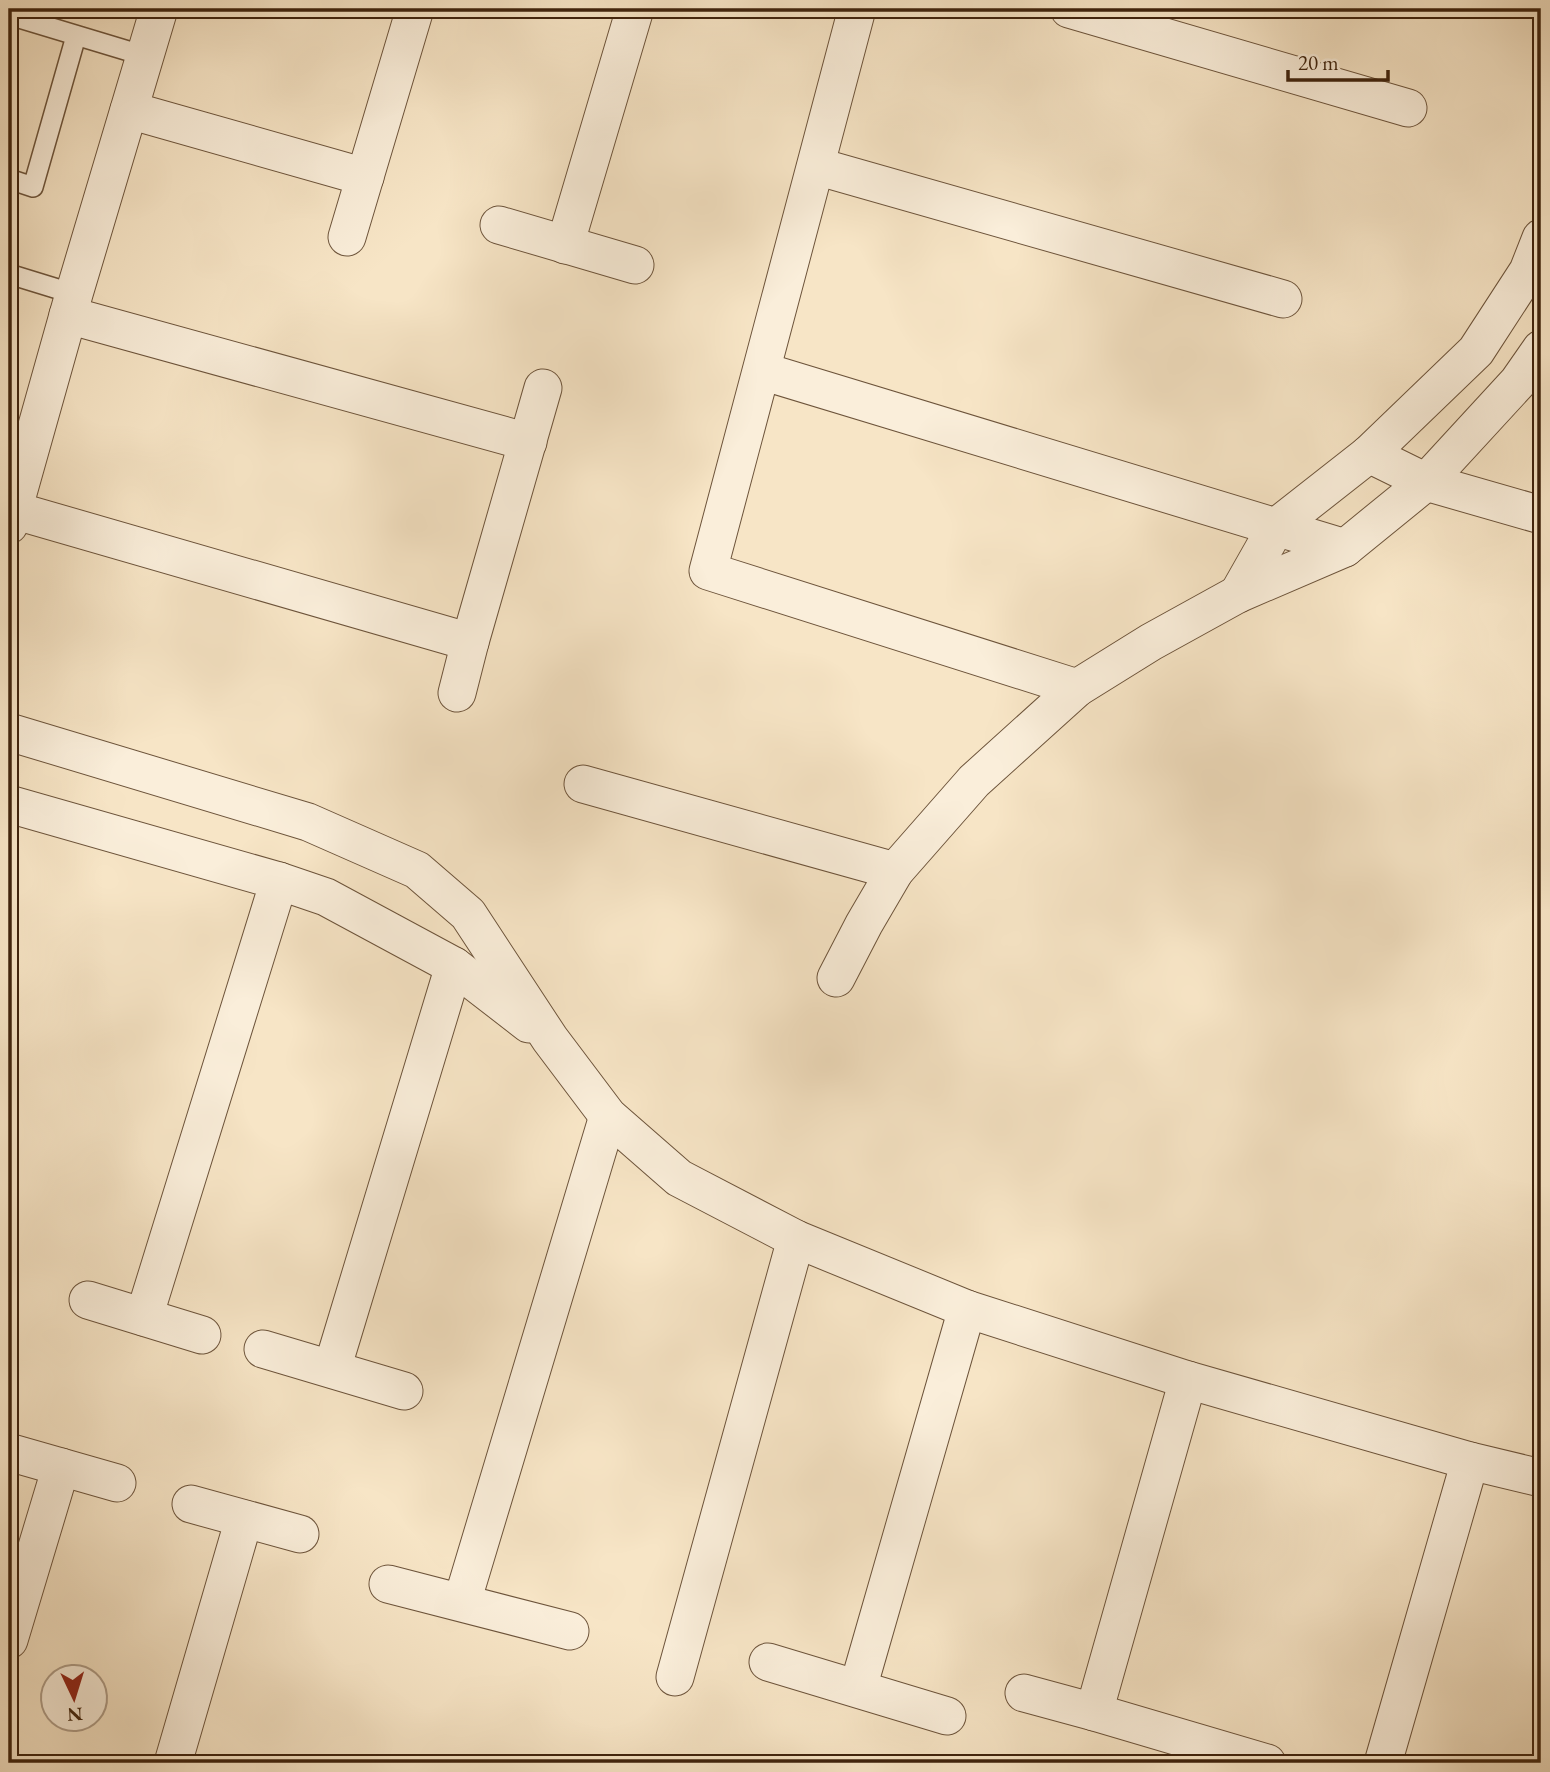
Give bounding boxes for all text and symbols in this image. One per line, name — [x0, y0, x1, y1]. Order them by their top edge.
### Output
scale bar — [1288, 38, 1387, 82]
text: 20 m — [1298, 49, 1339, 76]
north arrow — [38, 1664, 108, 1734]
text: N — [66, 1701, 84, 1728]

